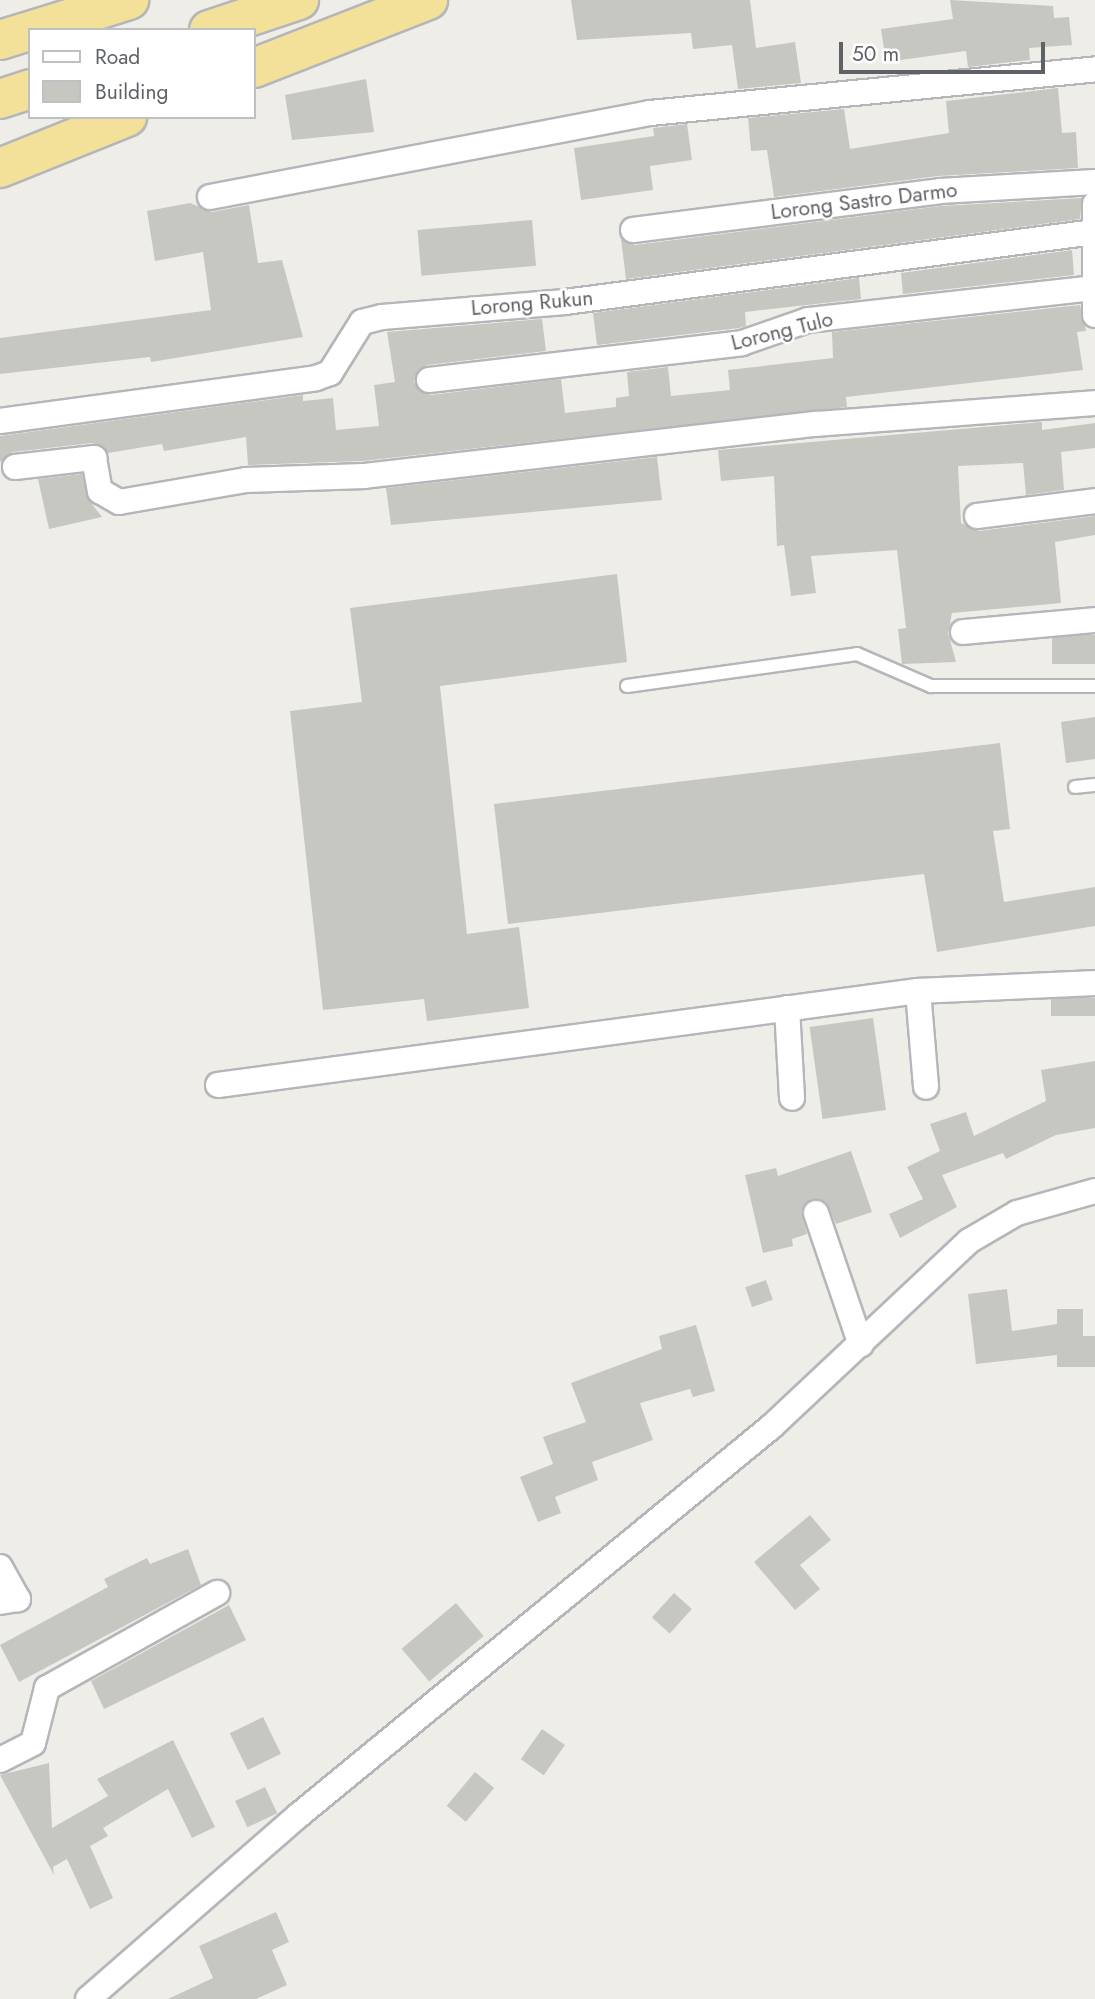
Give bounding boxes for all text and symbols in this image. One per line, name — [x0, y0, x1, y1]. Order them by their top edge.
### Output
legend — [28, 28, 256, 119]
scale bar — [843, 28, 1050, 72]
text: 50 m — [852, 39, 899, 69]
text: Road — [95, 42, 140, 72]
text: Building — [95, 77, 168, 107]
street label: Lorong Sastro Darmo — [769, 177, 959, 225]
street label: Lorong Rukun — [470, 285, 594, 321]
street label: Lorong Tulo — [729, 306, 835, 356]

